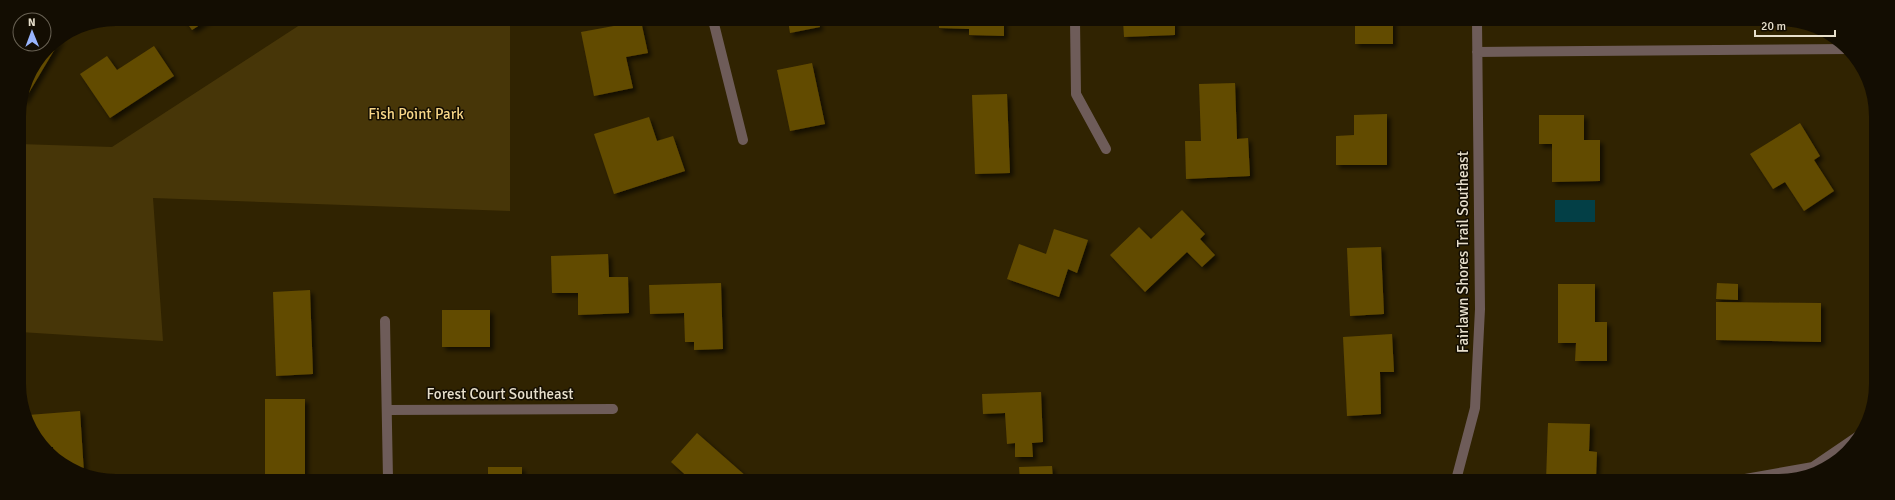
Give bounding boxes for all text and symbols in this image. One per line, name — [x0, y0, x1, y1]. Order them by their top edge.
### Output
north arrow — [12, 12, 52, 52]
scale bar — [1755, 12, 1835, 38]
text: N — [28, 16, 36, 29]
text: 20 m — [1761, 19, 1786, 34]
park label: Fish Point Park — [368, 105, 464, 123]
street label: Fairlawn Shores Trail Southeast — [1454, 151, 1472, 353]
street label: Forest Court Southeast — [426, 385, 574, 403]

